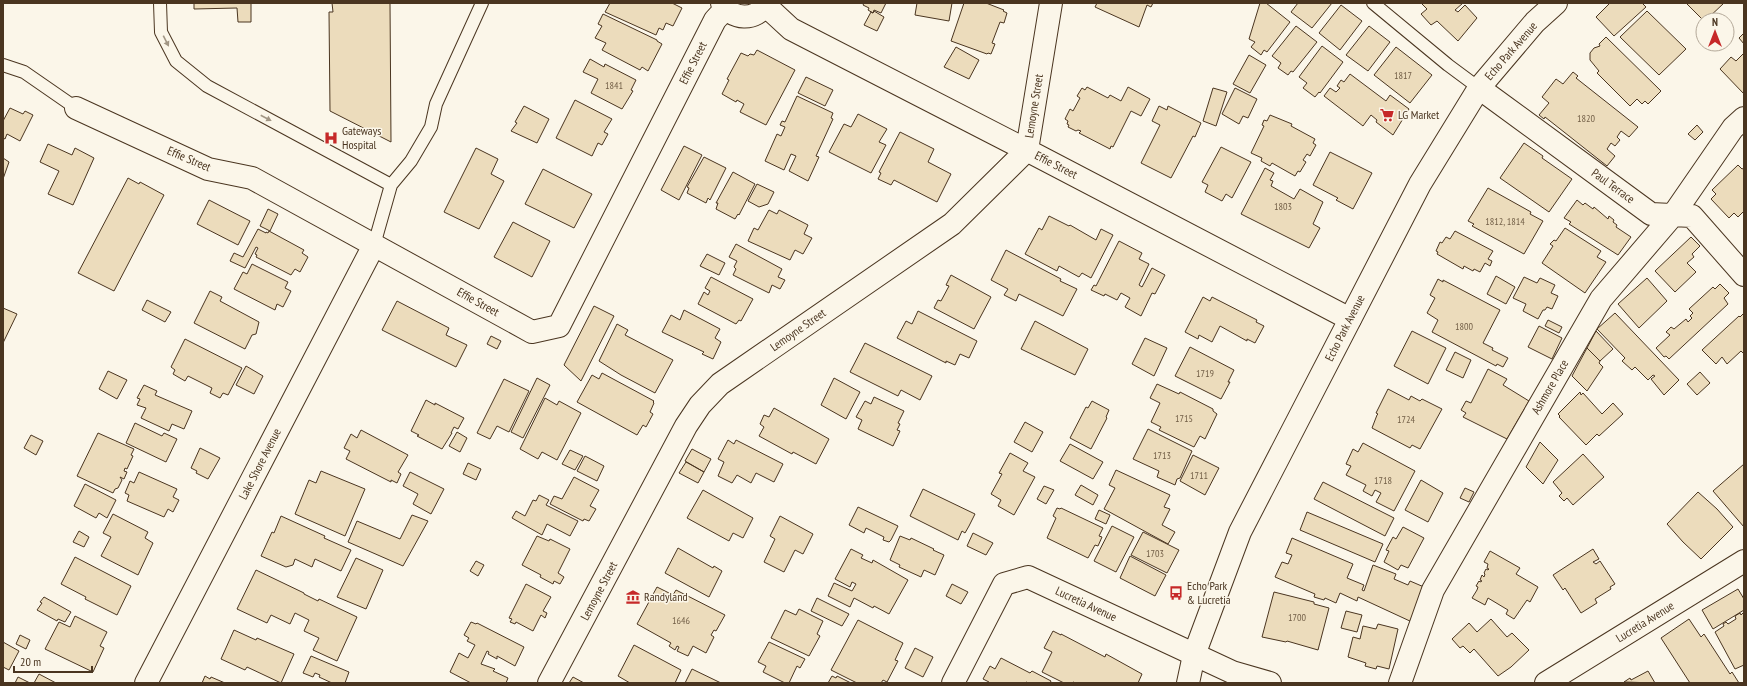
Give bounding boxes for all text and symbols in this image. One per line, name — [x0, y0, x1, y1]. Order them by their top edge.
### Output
north arrow — [1695, 12, 1735, 52]
text: N — [1712, 15, 1718, 29]
street label: Echo Park Avenue — [1481, 18, 1540, 83]
one-way arrow — [163, 35, 169, 47]
street label: Effie Street — [675, 38, 710, 87]
house number: 1817 — [1394, 69, 1412, 82]
street label: Lemoyne Street — [1021, 72, 1046, 139]
house number: 1841 — [605, 79, 623, 92]
supermarket icon: LG Market — [1379, 107, 1395, 123]
place label: LG Market — [1398, 107, 1440, 122]
house number: 1820 — [1577, 112, 1596, 125]
one-way arrow — [261, 115, 272, 121]
place label: Gateways Hospital — [342, 123, 381, 152]
hospital icon: Gateways Hospital — [323, 130, 339, 146]
street label: Effie Street — [165, 143, 214, 175]
street label: Effie Street — [1032, 147, 1081, 182]
street label: Paul Terrace — [1589, 165, 1638, 206]
house number: 1803 — [1274, 200, 1292, 213]
house number: 1812, 1814 — [1485, 215, 1525, 228]
street label: Effie Street — [455, 284, 503, 320]
street label: Echo Park Avenue — [1321, 292, 1368, 363]
street label: Lemoyne Street — [767, 305, 829, 354]
house number: 1800 — [1455, 320, 1474, 333]
street label: Ashmore Place — [1528, 357, 1571, 417]
house number: 1719 — [1196, 367, 1214, 380]
house number: 1715 — [1175, 412, 1193, 425]
house number: 1724 — [1397, 413, 1416, 426]
street label: Lake Shore Avenue — [235, 426, 284, 502]
house number: 1713 — [1153, 449, 1171, 462]
house number: 1711 — [1190, 469, 1208, 482]
house number: 1718 — [1374, 474, 1392, 487]
house number: 1703 — [1146, 547, 1164, 560]
street label: Lemoyne Street — [577, 558, 621, 623]
place label: Echo Park & Lucretia — [1187, 578, 1231, 607]
street label: Lucretia Avenue — [1053, 583, 1119, 624]
bus stop icon: Echo Park & Lucretia — [1168, 585, 1184, 601]
museum icon: Randyland — [625, 589, 641, 605]
place label: Randyland — [644, 589, 688, 604]
street label: Lucretia Avenue — [1613, 598, 1677, 645]
house number: 1700 — [1288, 611, 1307, 624]
house number: 1646 — [672, 614, 691, 627]
scale bar — [14, 648, 92, 674]
text: 20 m — [20, 654, 41, 669]

